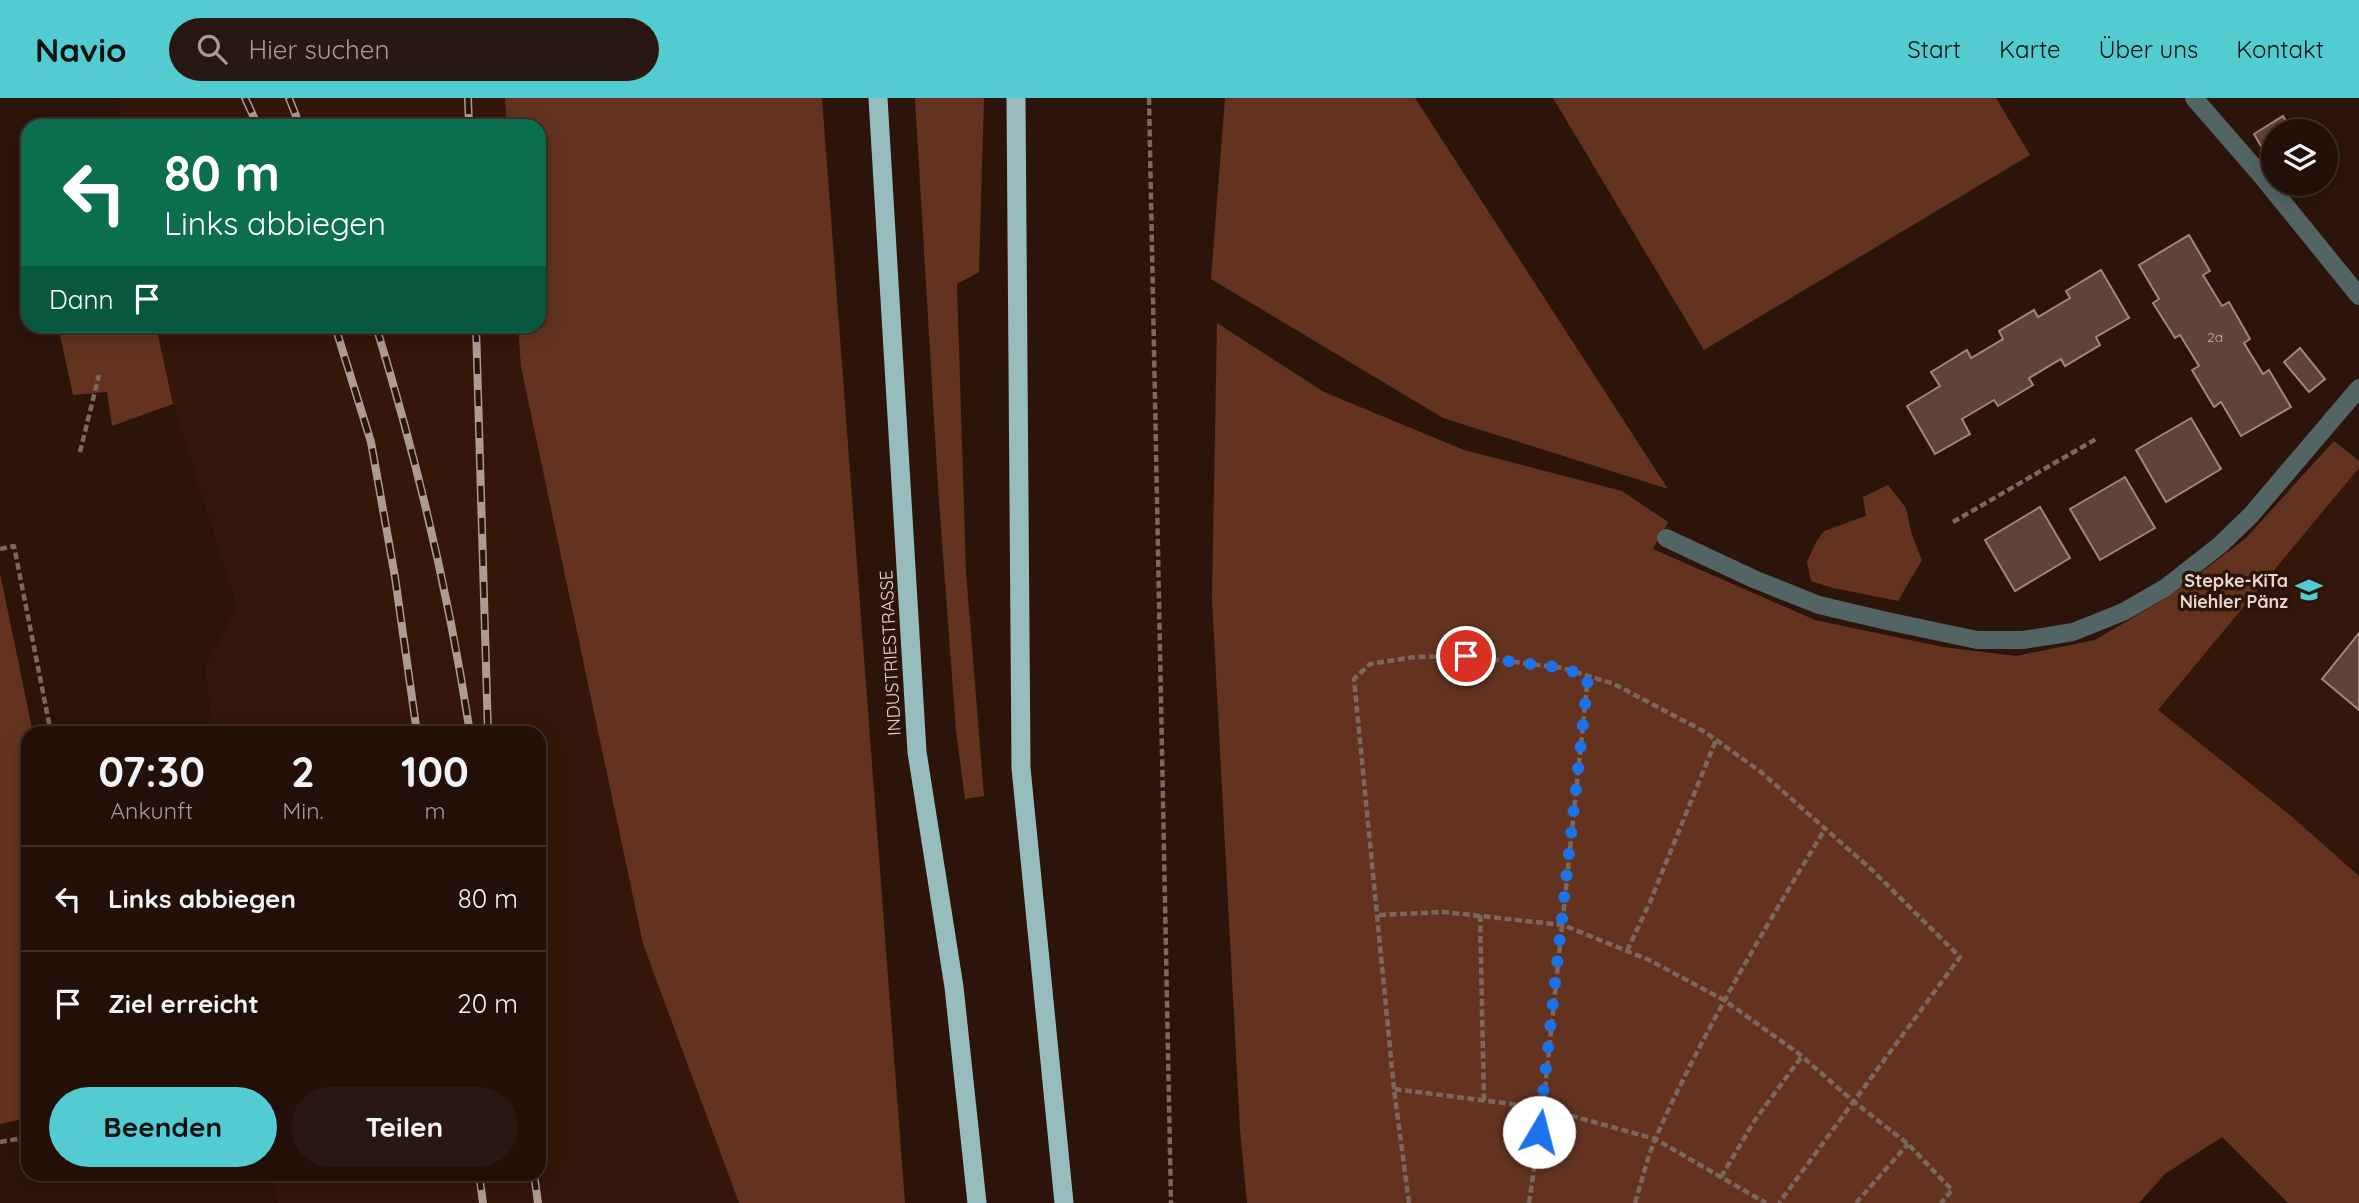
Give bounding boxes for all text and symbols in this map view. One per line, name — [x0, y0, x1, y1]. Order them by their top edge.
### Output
search box — [169, 18, 659, 81]
text: Navio — [35, 29, 127, 70]
icon: search — [193, 30, 231, 68]
text: Hier suchen — [249, 33, 390, 66]
text: Start — [1907, 34, 1961, 64]
text: Karte — [1999, 34, 2060, 64]
text: Über uns — [2098, 34, 2198, 64]
text: Kontakt — [2236, 34, 2324, 64]
map controls — [2261, 119, 2338, 196]
button: layers — [2261, 119, 2338, 196]
text: 80 m — [164, 142, 280, 203]
icon: left — [49, 147, 140, 238]
text: Links abbiegen — [164, 203, 386, 243]
icon: arrive — [128, 280, 166, 318]
text: Dann — [49, 283, 114, 316]
house number: 2a — [2207, 328, 2223, 346]
street label: INDUSTRIESTRASSE — [874, 569, 906, 737]
place label: Stepke-KiTa Niehler Pänz — [2180, 569, 2288, 613]
school or university icon: Stepke-KiTa Niehler Pänz — [2294, 575, 2324, 605]
pin — [1436, 626, 1496, 686]
icon: arrive — [1447, 637, 1485, 675]
text: 07:30 — [98, 745, 205, 798]
text: 2 — [291, 745, 315, 798]
text: 100 — [401, 745, 469, 798]
text: Ankunft — [110, 796, 193, 825]
text: Min. — [282, 796, 324, 825]
text: m — [424, 796, 445, 825]
icon: left — [49, 880, 87, 918]
text: Links abbiegen — [108, 882, 296, 915]
text: 80 m — [458, 882, 518, 915]
icon: arrive — [49, 985, 87, 1023]
text: Ziel erreicht — [108, 987, 259, 1020]
text: 20 m — [457, 987, 518, 1020]
button: Beenden — [49, 1087, 277, 1167]
button: Teilen — [291, 1087, 518, 1167]
position arrow — [1502, 1095, 1576, 1169]

